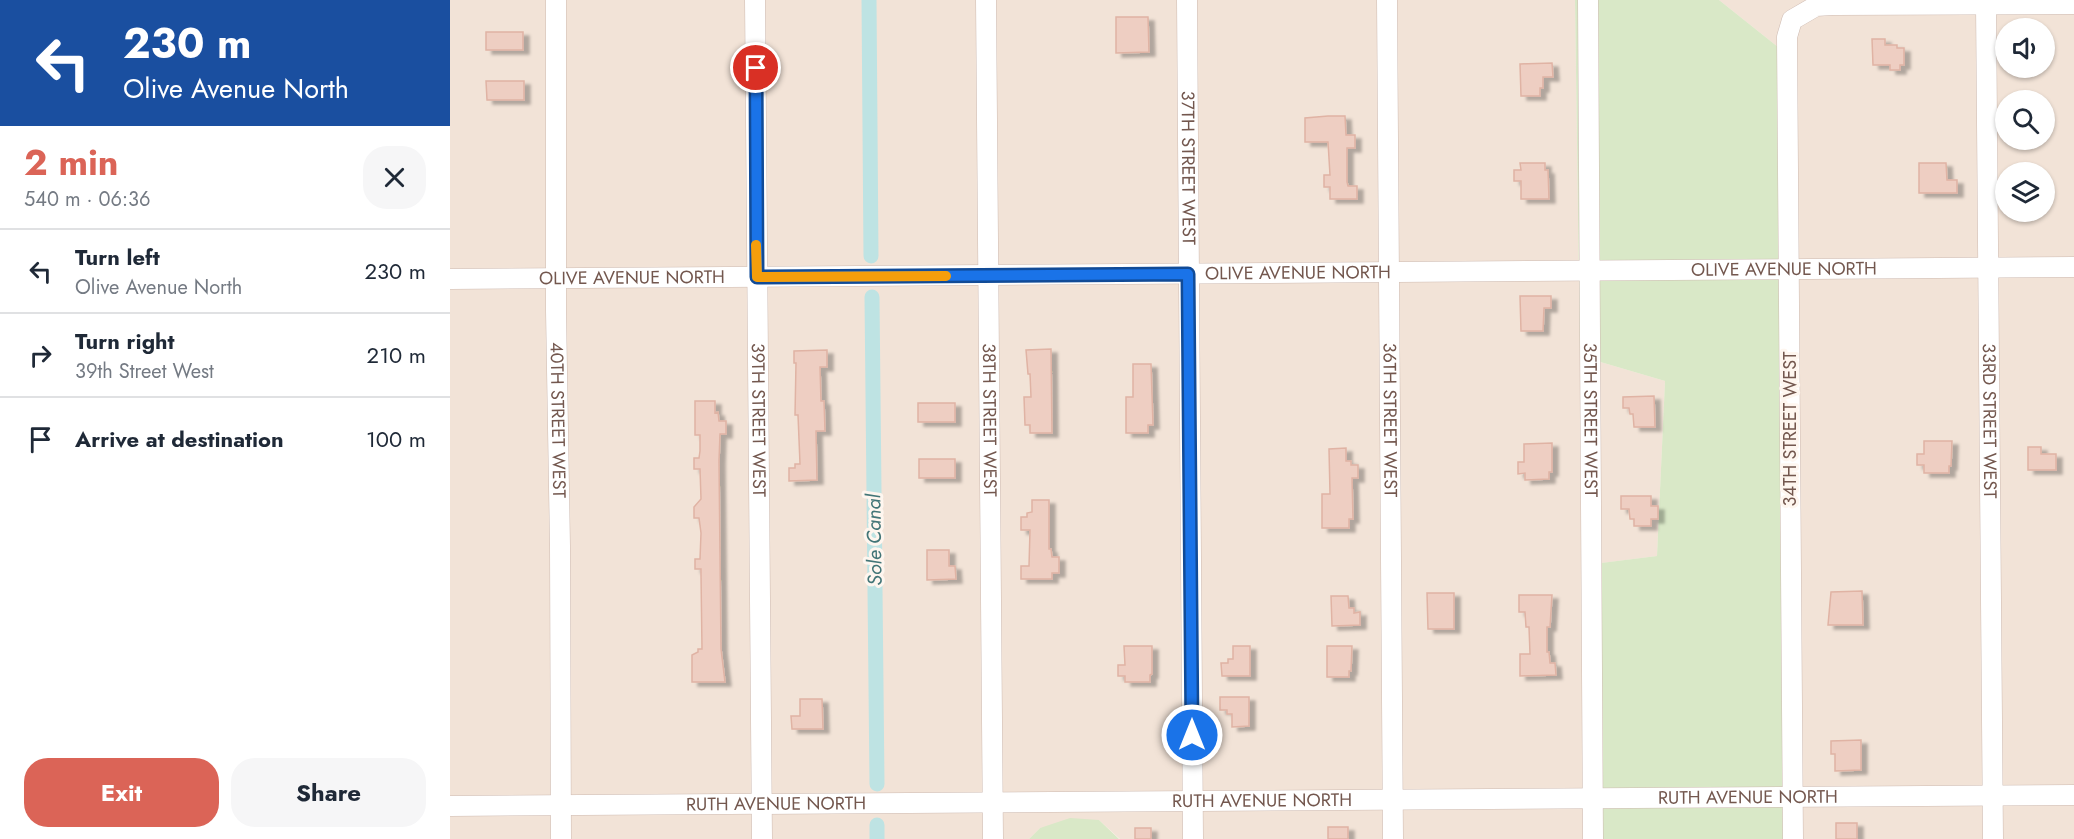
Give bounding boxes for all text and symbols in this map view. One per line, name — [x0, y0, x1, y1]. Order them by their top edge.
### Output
text: 230 m — [123, 13, 251, 74]
map controls — [1995, 18, 2055, 222]
button: sound — [1995, 18, 2055, 78]
icon: left — [24, 24, 102, 102]
pin — [730, 42, 781, 93]
icon: arrive — [739, 51, 772, 84]
text: Olive Avenue North — [123, 69, 349, 108]
button: search — [1995, 90, 2055, 150]
street label: 37TH STREET WEST — [1175, 91, 1202, 246]
text: 2 min — [24, 136, 119, 188]
button: close — [363, 146, 426, 209]
button: layers — [1995, 162, 2055, 222]
text: 540 m · 06:36 — [24, 185, 151, 214]
text: Turn left — [75, 241, 160, 273]
icon: left — [24, 255, 57, 288]
text: 230 m — [365, 255, 426, 287]
street label: OLIVE AVENUE NORTH — [1691, 255, 1877, 283]
street label: OLIVE AVENUE NORTH — [1205, 259, 1391, 286]
street label: OLIVE AVENUE NORTH — [539, 264, 725, 291]
text: Olive Avenue North — [75, 273, 242, 302]
text: Turn right — [75, 325, 175, 357]
icon: right — [24, 339, 57, 372]
text: 210 m — [367, 339, 426, 371]
street label: 40TH STREET WEST — [544, 342, 572, 499]
street label: 39TH STREET WEST — [745, 343, 772, 498]
street label: 38TH STREET WEST — [976, 343, 1003, 498]
street label: 36TH STREET WEST — [1376, 343, 1404, 498]
street label: 35TH STREET WEST — [1577, 343, 1604, 498]
street label: 33RD STREET WEST — [1976, 343, 2003, 499]
street label: 34TH STREET WEST — [1777, 351, 1803, 506]
text: 39th Street West — [75, 357, 214, 386]
icon: arrive — [24, 423, 57, 456]
text: Arrive at destination — [75, 423, 284, 455]
text: 100 m — [366, 423, 426, 455]
water label: Sole Canal — [859, 492, 890, 586]
position arrow — [1160, 703, 1224, 767]
button: Exit — [24, 758, 219, 827]
button: Share — [231, 758, 426, 827]
street label: RUTH AVENUE NORTH — [1658, 784, 1838, 811]
street label: RUTH AVENUE NORTH — [1172, 787, 1352, 814]
street label: RUTH AVENUE NORTH — [686, 790, 866, 817]

